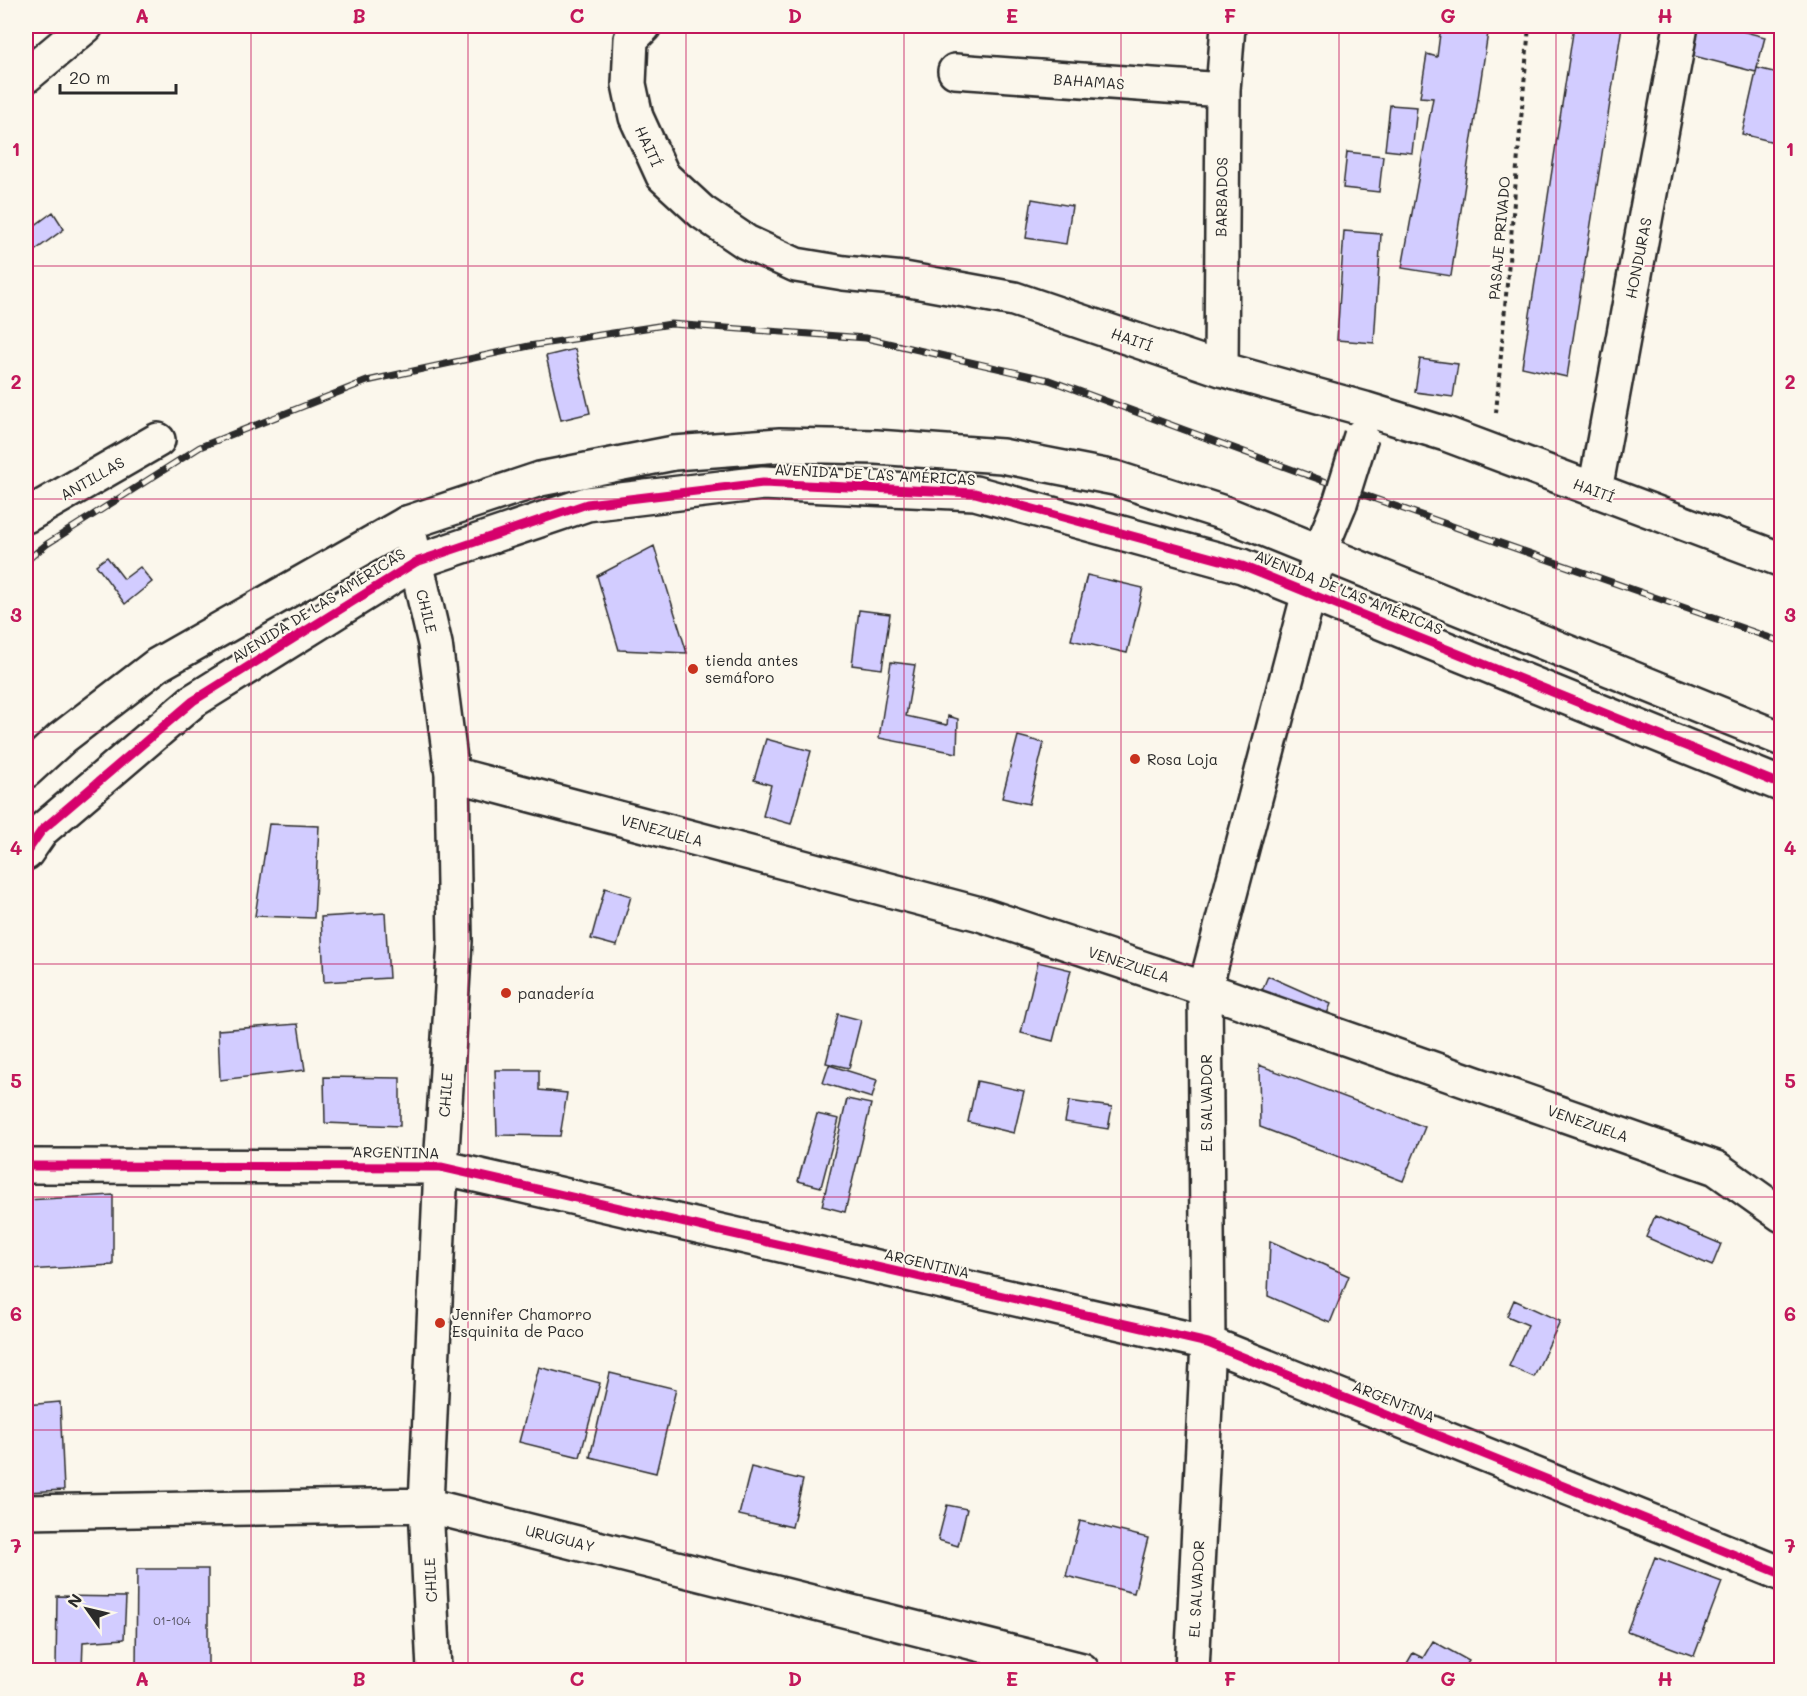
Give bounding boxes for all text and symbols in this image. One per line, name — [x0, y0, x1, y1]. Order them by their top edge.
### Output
text: A — [135, 2, 149, 28]
text: B — [352, 2, 366, 28]
text: C — [570, 2, 585, 28]
text: D — [788, 2, 802, 28]
text: E — [1006, 2, 1018, 28]
text: F — [1224, 2, 1237, 28]
text: G — [1440, 2, 1456, 28]
text: H — [1657, 2, 1673, 28]
scale bar — [60, 57, 176, 95]
text: 20 m — [69, 65, 110, 89]
street label: BAHAMAS — [1053, 69, 1125, 93]
street label: HAITÍ — [631, 122, 667, 170]
text: 1 — [12, 135, 20, 161]
text: 1 — [1786, 135, 1794, 161]
street label: BARBADOS — [1210, 157, 1232, 237]
street label: PASAJE PRIVADO — [1484, 175, 1514, 301]
street label: HONDURAS — [1620, 216, 1656, 300]
street label: HAITÍ — [1109, 323, 1156, 356]
text: 2 — [10, 368, 22, 394]
text: 2 — [1784, 368, 1796, 394]
street label: ANTILLAS — [56, 452, 128, 504]
street label: AVENIDA DE LAS AMÉRICAS — [774, 459, 976, 489]
street label: HAITÍ — [1571, 473, 1618, 507]
street label: AVENIDA DE LAS AMÉRICAS — [227, 543, 409, 667]
street label: AVENIDA DE LAS AMÉRICAS — [1252, 545, 1446, 639]
street label: CHILE — [412, 587, 442, 635]
text: 3 — [10, 601, 22, 627]
text: 3 — [1784, 601, 1796, 627]
place label: tienda antes semáforo — [705, 650, 798, 687]
marker: tienda antes semáforo — [686, 662, 700, 676]
place label: Rosa Loja — [1147, 749, 1218, 769]
marker: Rosa Loja — [1128, 752, 1142, 766]
street label: VENEZUELA — [618, 809, 706, 851]
text: 4 — [10, 834, 23, 860]
text: 4 — [1784, 834, 1797, 860]
street label: VENEZUELA — [1086, 941, 1172, 987]
place label: panadería — [518, 983, 595, 1003]
marker: panadería — [499, 986, 513, 1000]
street label: EL SALVADOR — [1196, 1054, 1216, 1152]
text: 5 — [10, 1067, 22, 1093]
text: 5 — [1784, 1067, 1796, 1093]
street label: CHILE — [433, 1072, 457, 1118]
street label: VENEZUELA — [1545, 1100, 1631, 1146]
street label: ARGENTINA — [352, 1141, 440, 1163]
street label: ARGENTINA — [882, 1243, 972, 1283]
text: 6 — [10, 1300, 22, 1326]
text: 6 — [1784, 1300, 1796, 1326]
place label: Jennifer Chamorro Esquinita de Paco — [452, 1304, 592, 1341]
marker: Jennifer Chamorro Esquinita de Paco — [433, 1316, 447, 1330]
street label: ARGENTINA — [1350, 1375, 1438, 1427]
street label: URUGUAY — [523, 1520, 597, 1556]
text: 7 — [10, 1532, 22, 1558]
text: 7 — [1784, 1532, 1796, 1558]
street label: EL SALVADOR — [1183, 1540, 1209, 1638]
street label: CHILE — [419, 1557, 441, 1603]
north arrow — [57, 1579, 117, 1639]
text: N — [62, 1589, 86, 1611]
house number: 01-104 — [153, 1612, 191, 1628]
text: A — [135, 1665, 149, 1691]
text: B — [352, 1665, 366, 1691]
text: C — [570, 1665, 585, 1691]
text: D — [788, 1665, 802, 1691]
text: E — [1006, 1665, 1018, 1691]
text: F — [1224, 1665, 1237, 1691]
text: G — [1440, 1665, 1456, 1691]
text: H — [1657, 1665, 1673, 1691]

